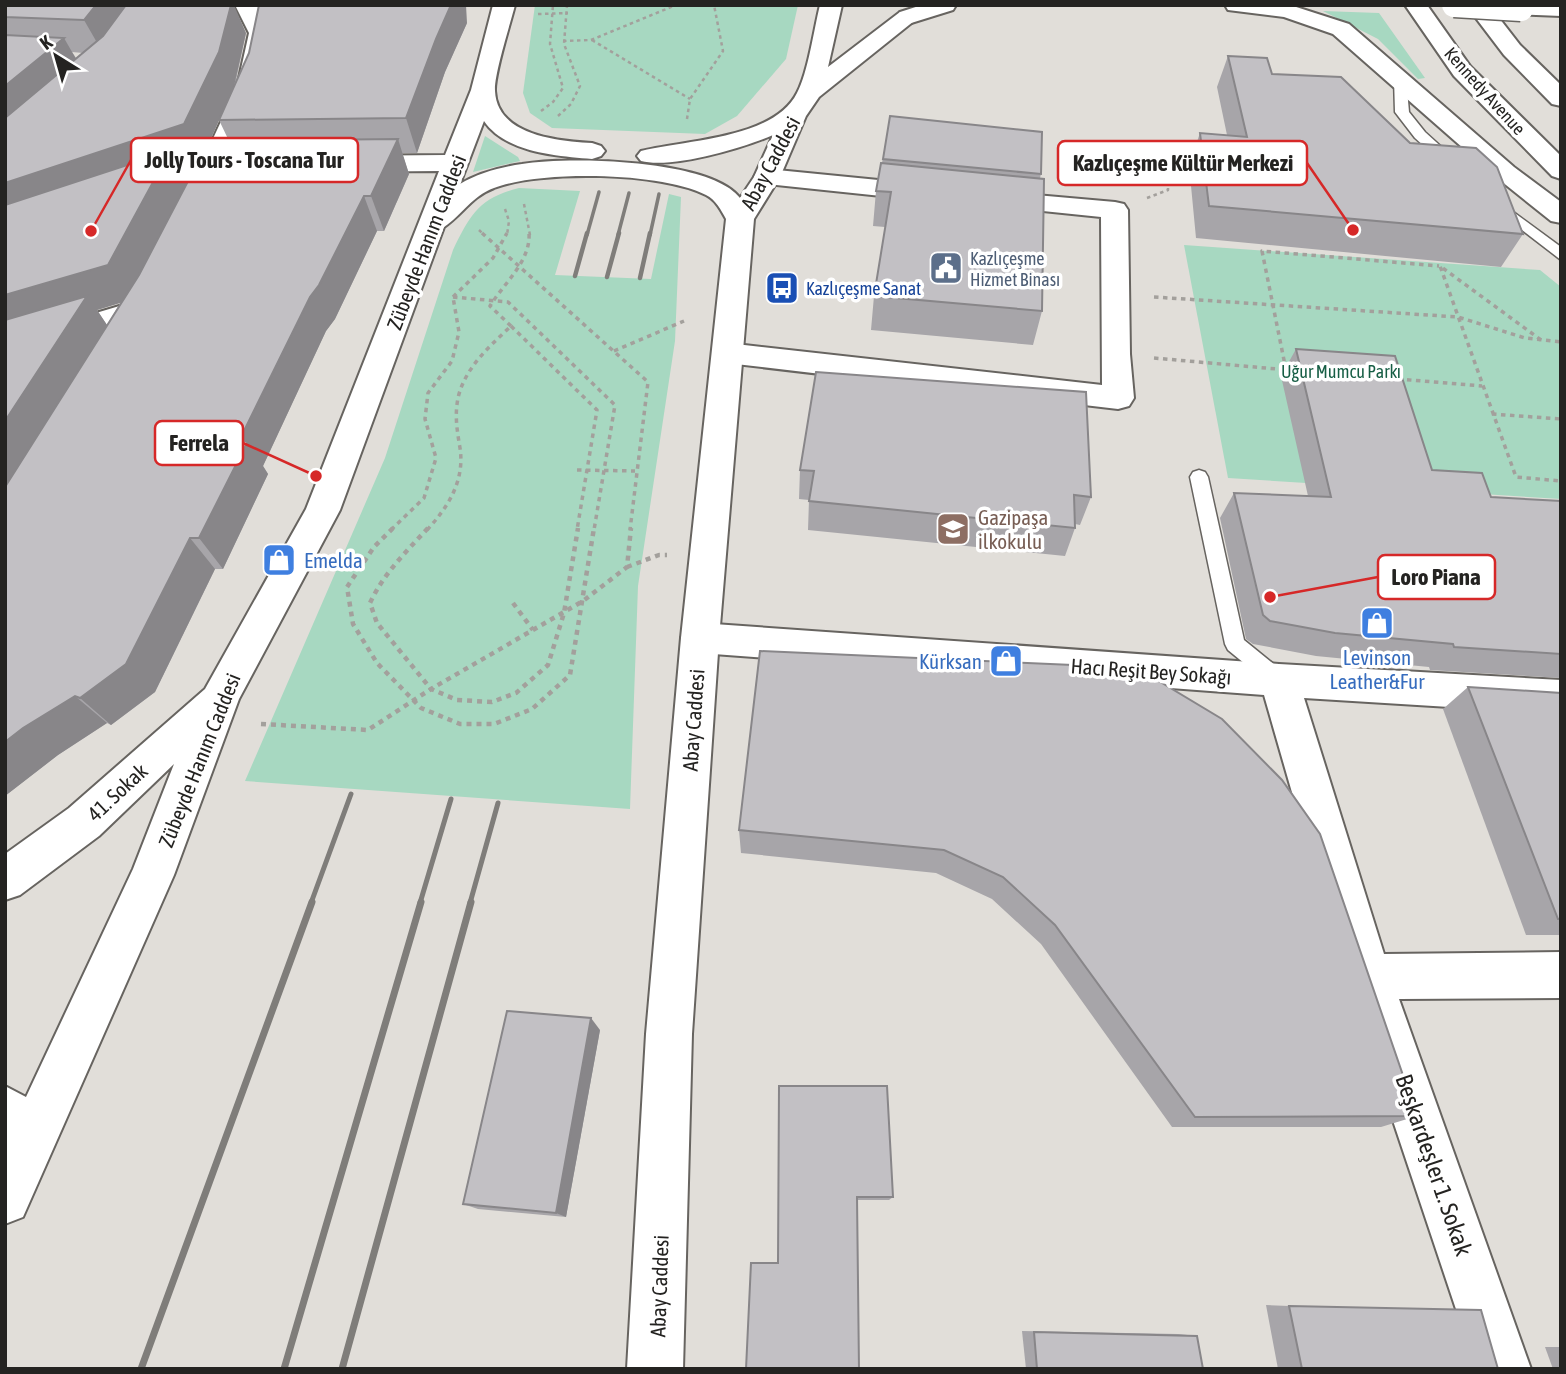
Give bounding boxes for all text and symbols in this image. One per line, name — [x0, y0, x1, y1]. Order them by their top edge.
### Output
north arrow — [21, 21, 91, 91]
text: K — [35, 30, 57, 54]
street label: Kennedy Avenue — [1440, 43, 1530, 139]
street label: Abay Caddesi — [735, 112, 805, 214]
callout: Jolly Tours - Toscana Tur — [131, 138, 358, 182]
callout: Kazlıçeşme Kültür Merkezi — [1058, 141, 1307, 185]
text: Jolly Tours - Toscana Tur — [143, 147, 345, 173]
text: Kazlıçeşme Kültür Merkezi — [1073, 150, 1293, 176]
street label: Zübeyde Hanım Caddesi — [382, 151, 470, 333]
place label: Kazlıçeşme Hizmet Binası — [970, 248, 1060, 290]
public building icon: Kazlıçeşme Hizmet Binası — [927, 249, 965, 287]
bus stop icon: Kazlıçeşme Sanat — [763, 269, 801, 307]
place label: Kazlıçeşme Sanat — [806, 278, 921, 299]
park label: Uğur Mumcu Parkı — [1281, 361, 1401, 382]
callout: Ferrela — [155, 421, 243, 465]
text: Ferrela — [169, 430, 229, 456]
place label: Gazipaşa ilkokulu — [978, 505, 1048, 553]
school or university icon: Gazipaşa ilkokulu — [934, 510, 972, 548]
shop icon: Emelda — [260, 541, 298, 579]
place label: Emelda — [304, 548, 363, 572]
callout: Loro Piana — [1378, 555, 1495, 599]
text: Loro Piana — [1391, 564, 1481, 590]
shop icon: Levinson Leather&Fur — [1358, 604, 1396, 642]
shop icon: Kürksan — [987, 642, 1025, 680]
place label: Levinson Leather&Fur — [1330, 645, 1425, 693]
place label: Kürksan — [919, 649, 982, 673]
street label: Hacı Reşit Bey Sokağı — [1070, 653, 1232, 689]
street label: Abay Caddesi — [677, 668, 709, 772]
street label: Zübeyde Hanım Caddesi — [153, 669, 245, 851]
street label: 41. Sokak — [82, 758, 152, 826]
street label: Beşkardeşler 1. Sokak — [1390, 1071, 1478, 1260]
street label: Abay Caddesi — [645, 1234, 673, 1338]

